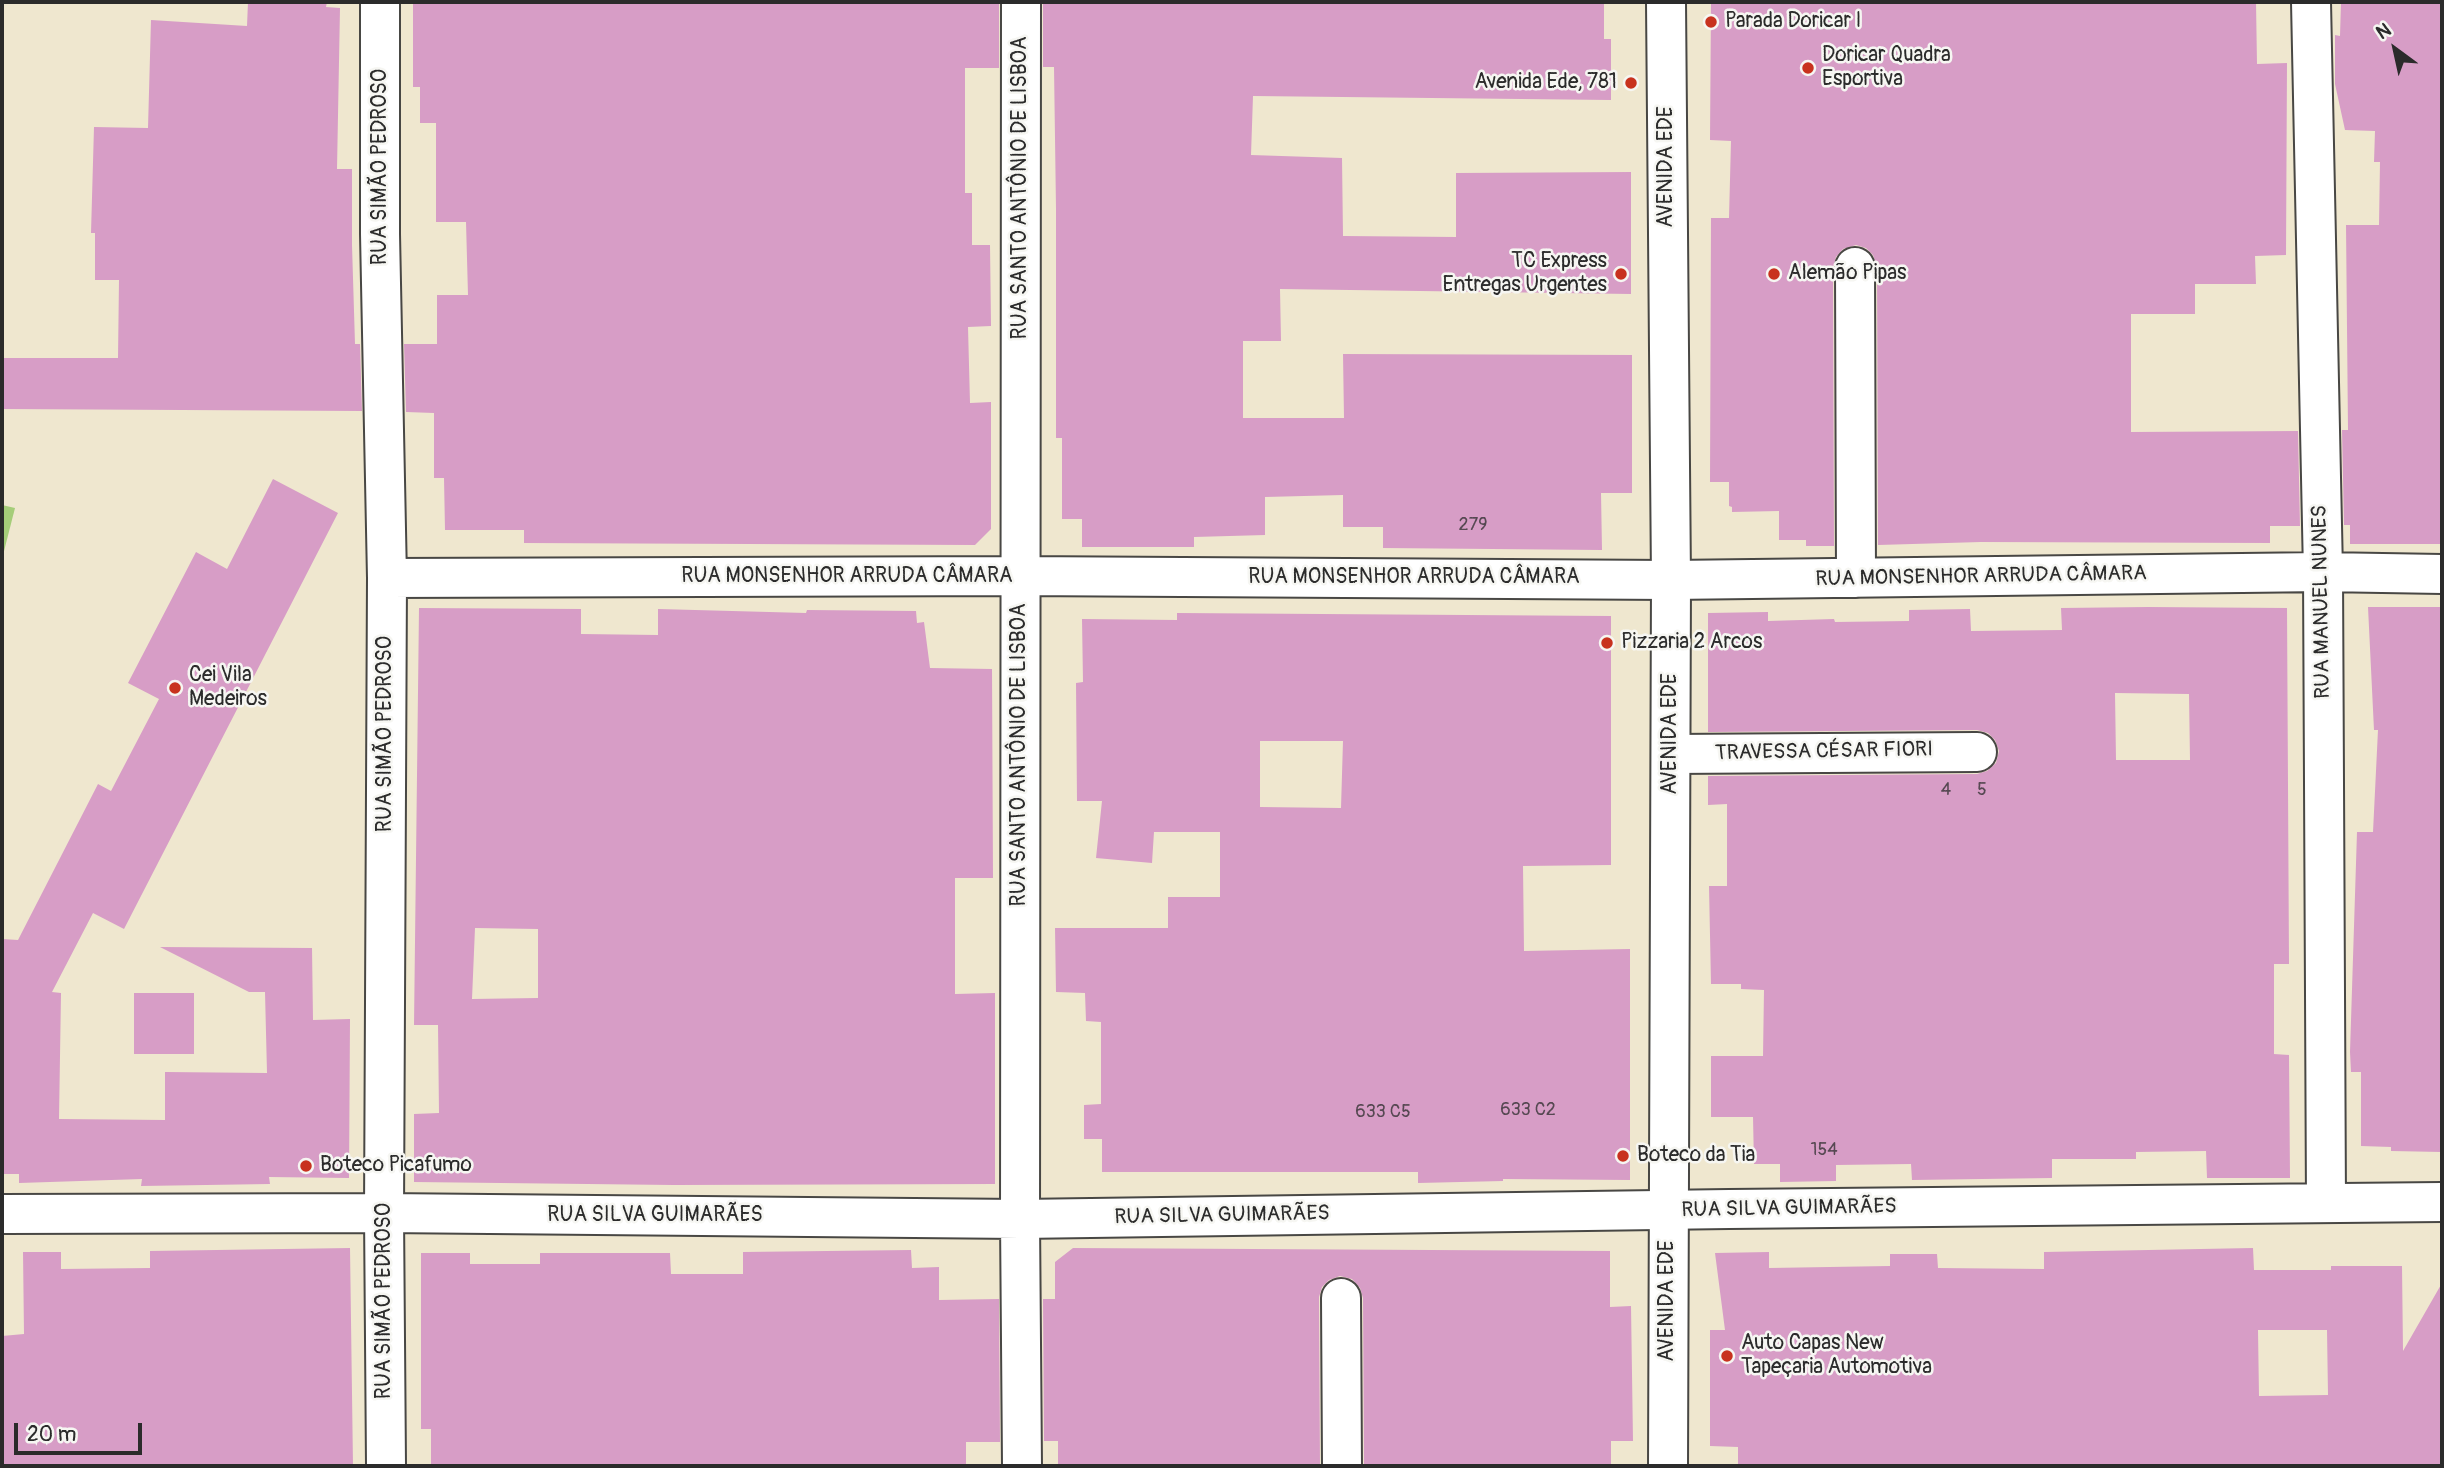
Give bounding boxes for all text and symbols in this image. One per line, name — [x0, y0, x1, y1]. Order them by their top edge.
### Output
place label: Parada Doricar I — [1725, 9, 1861, 35]
marker: Parada Doricar I — [1703, 14, 1719, 30]
north arrow — [2360, 14, 2430, 84]
text: N — [2372, 18, 2395, 45]
street label: RUA SANTO ANTÔNIO DE LISBOA — [1008, 36, 1034, 340]
place label: Doricar Quadra Esportiva — [1822, 43, 1951, 93]
marker: Doricar Quadra Esportiva — [1800, 60, 1816, 76]
street label: RUA SIMÃO PEDROSO — [368, 69, 394, 265]
place label: Avenida Ede, 781 — [1474, 70, 1617, 96]
marker: Avenida Ede, 781 — [1623, 75, 1639, 91]
street label: AVENIDA EDE — [1654, 106, 1680, 228]
place label: TC Express Entregas Urgentes — [1442, 249, 1607, 299]
place label: Alemão Pipas — [1788, 261, 1906, 287]
marker: TC Express Entregas Urgentes — [1613, 266, 1629, 282]
marker: Alemão Pipas — [1766, 266, 1782, 282]
street label: RUA MANUEL NUNES — [2308, 505, 2336, 699]
house number: 279 — [1459, 514, 1487, 536]
street label: RUA MONSENHOR ARRUDA CÂMARA — [1815, 562, 2147, 592]
street label: RUA MONSENHOR ARRUDA CÂMARA — [681, 564, 1013, 590]
street label: RUA MONSENHOR ARRUDA CÂMARA — [1248, 565, 1580, 591]
street label: RUA SANTO ANTÔNIO DE LISBOA — [1007, 603, 1033, 907]
place label: Pizzaria 2 Arcos — [1621, 630, 1762, 656]
marker: Pizzaria 2 Arcos — [1599, 635, 1615, 651]
street label: RUA SIMÃO PEDROSO — [373, 636, 399, 832]
place label: Cei Vila Medeiros — [189, 663, 267, 713]
street label: AVENIDA EDE — [1658, 673, 1684, 795]
marker: Cei Vila Medeiros — [167, 680, 183, 696]
street label: TRAVESSA CÉSAR FIORI — [1715, 737, 1933, 767]
house number: 4 — [1941, 779, 1951, 801]
house number: 5 — [1977, 779, 1987, 801]
house number: 633 C2 — [1500, 1099, 1556, 1121]
house number: 633 C5 — [1355, 1101, 1411, 1123]
house number: 154 — [1810, 1139, 1838, 1161]
place label: Boteco da Tia — [1637, 1143, 1755, 1169]
marker: Boteco da Tia — [1615, 1148, 1631, 1164]
place label: Boteco Picafumo — [320, 1153, 472, 1179]
marker: Boteco Picafumo — [298, 1158, 314, 1174]
street label: RUA SILVA GUIMARÃES — [1681, 1195, 1897, 1223]
street label: RUA SILVA GUIMARÃES — [1114, 1202, 1330, 1230]
street label: RUA SIMÃO PEDROSO — [372, 1203, 398, 1399]
street label: RUA SILVA GUIMARÃES — [547, 1203, 763, 1229]
street label: AVENIDA EDE — [1655, 1240, 1681, 1362]
place label: Auto Capas New Tapeçaria Automotiva — [1741, 1331, 1932, 1381]
marker: Auto Capas New Tapeçaria Automotiva — [1719, 1348, 1735, 1364]
scale bar — [18, 1408, 145, 1452]
text: 20 m — [27, 1421, 76, 1448]

